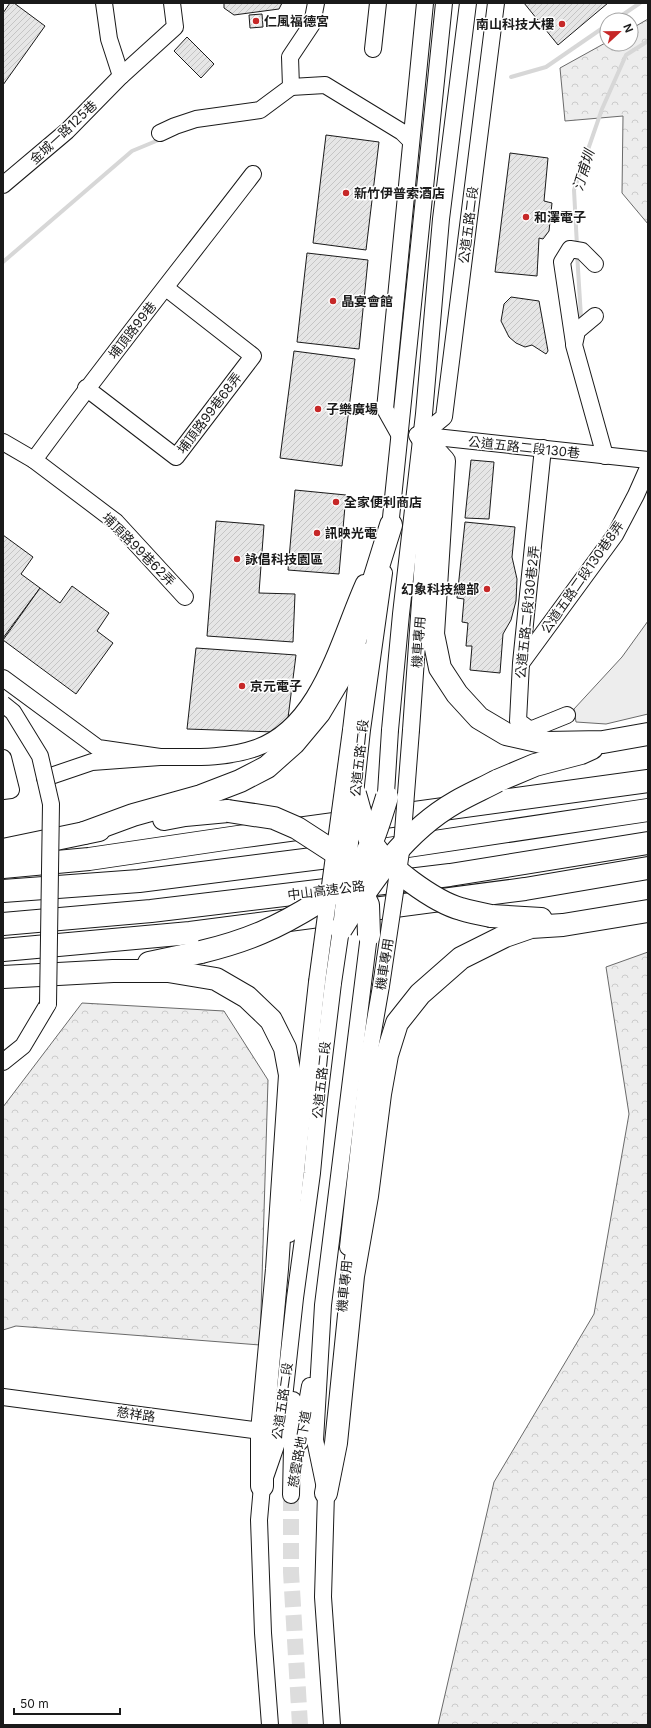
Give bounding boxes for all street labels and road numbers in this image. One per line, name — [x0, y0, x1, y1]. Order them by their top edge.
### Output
street label: 金城一路125巷 — [26, 97, 100, 167]
street label: 公道五路二段 — [455, 185, 481, 265]
street label: 埔頂路99巷 — [105, 298, 159, 362]
street label: 埔頂路99巷68弄 — [173, 369, 245, 457]
street label: 公道五路二段130巷 — [467, 433, 581, 461]
street label: 埔頂路99巷62弄 — [99, 509, 179, 589]
street label: 公道五路二段130巷8弄 — [537, 518, 627, 636]
street label: 公道五路二段130巷2弄 — [512, 545, 542, 679]
street label: 機車專用 — [408, 615, 428, 669]
street label: 公道五路二段 — [347, 718, 371, 798]
street label: 中山高速公路 — [286, 877, 366, 903]
street label: 機車專用 — [372, 937, 396, 991]
street label: 公道五路二段 — [309, 1040, 333, 1120]
street label: 機車專用 — [333, 1259, 355, 1313]
street label: 公道五路二段 — [269, 1361, 295, 1441]
street label: 慈祥路 — [116, 1403, 156, 1425]
street label: 慈雲路地下道 — [284, 1409, 314, 1489]

